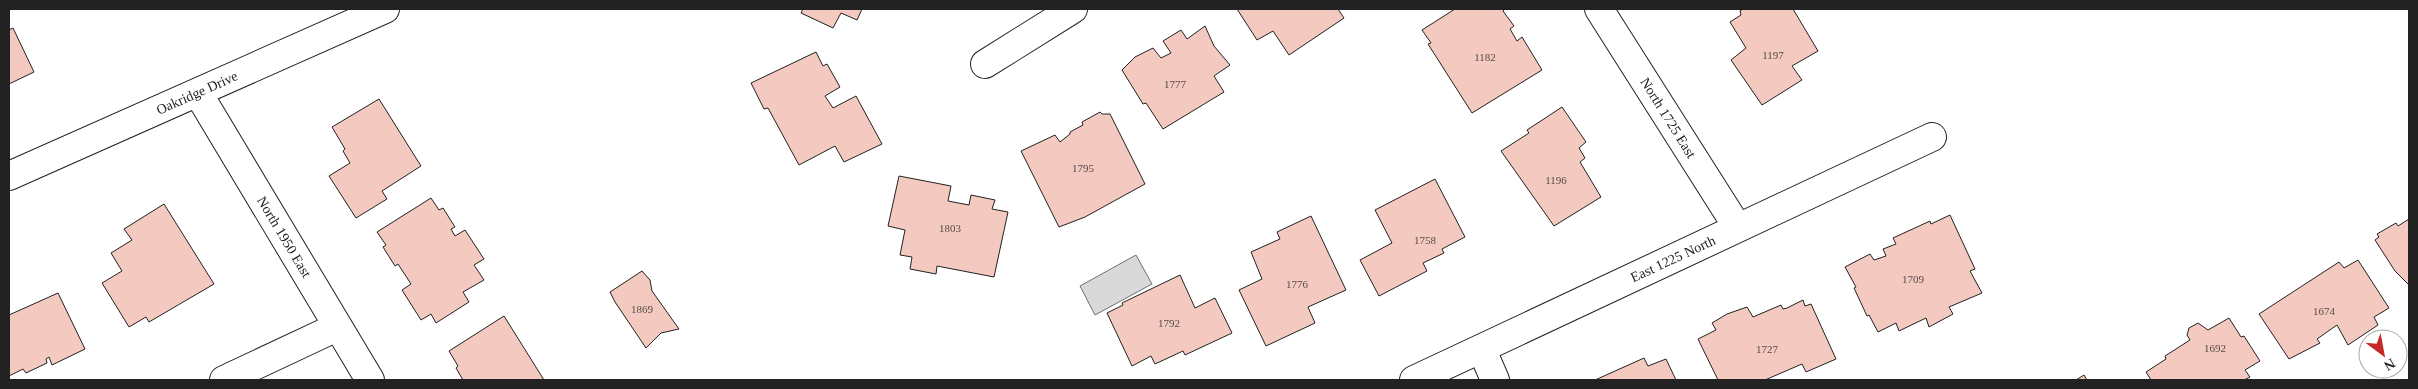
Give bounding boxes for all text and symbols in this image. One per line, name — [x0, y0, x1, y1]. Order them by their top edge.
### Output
house number: 1197 — [1762, 49, 1784, 61]
house number: 1182 — [1474, 51, 1496, 63]
street label: Oakridge Drive — [154, 68, 240, 118]
street label: North 1725 East — [1637, 75, 1699, 161]
house number: 1777 — [1164, 78, 1187, 90]
house number: 1795 — [1072, 162, 1095, 174]
house number: 1196 — [1545, 174, 1567, 186]
street label: North 1950 East — [254, 194, 314, 280]
house number: 1803 — [939, 222, 962, 234]
street label: East 1225 North — [1628, 233, 1718, 285]
house number: 1758 — [1414, 234, 1437, 246]
house number: 1709 — [1902, 273, 1925, 285]
house number: 1776 — [1286, 278, 1309, 290]
house number: 1869 — [631, 303, 654, 315]
house number: 1674 — [2313, 305, 2336, 317]
house number: 1792 — [1158, 317, 1180, 329]
north arrow — [2358, 329, 2408, 379]
house number: 1692 — [2204, 342, 2226, 354]
house number: 1727 — [1756, 343, 1779, 355]
text: N — [2381, 356, 2398, 374]

